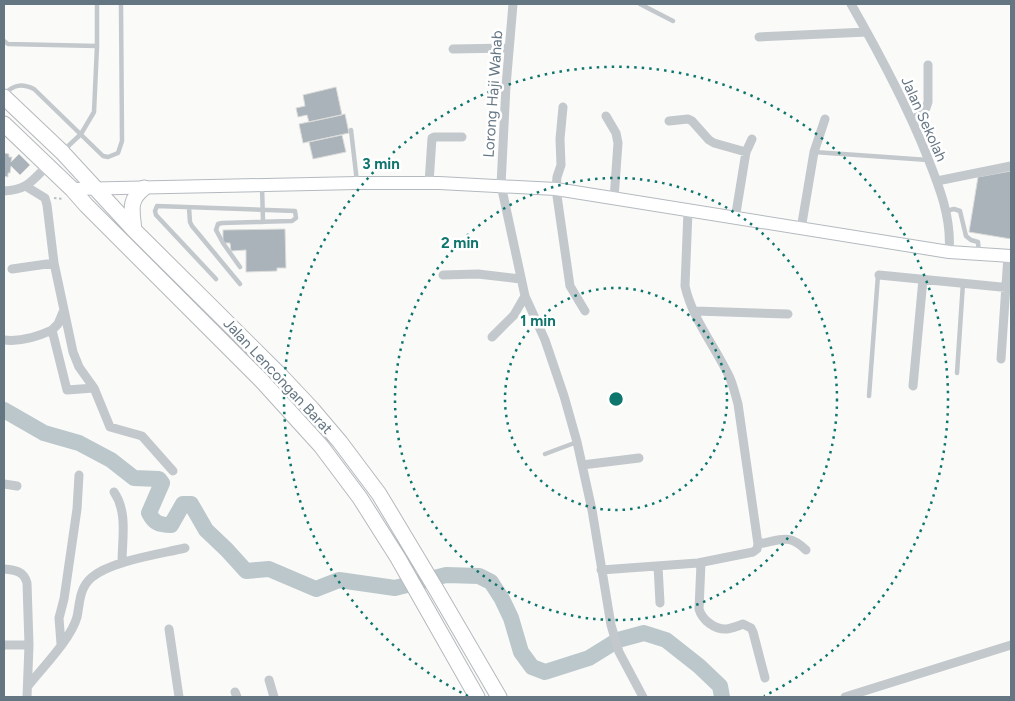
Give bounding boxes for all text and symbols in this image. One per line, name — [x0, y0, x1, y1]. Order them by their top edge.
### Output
street label: Lorong Haji Wahab — [480, 30, 506, 158]
street label: Jalan Sekolah — [897, 74, 951, 164]
text: 3 min — [362, 155, 400, 173]
text: 2 min — [441, 234, 479, 252]
text: 1 min — [520, 312, 556, 330]
street label: Jalan Lencongan Barat — [220, 314, 337, 438]
centre of rings — [607, 390, 625, 408]

